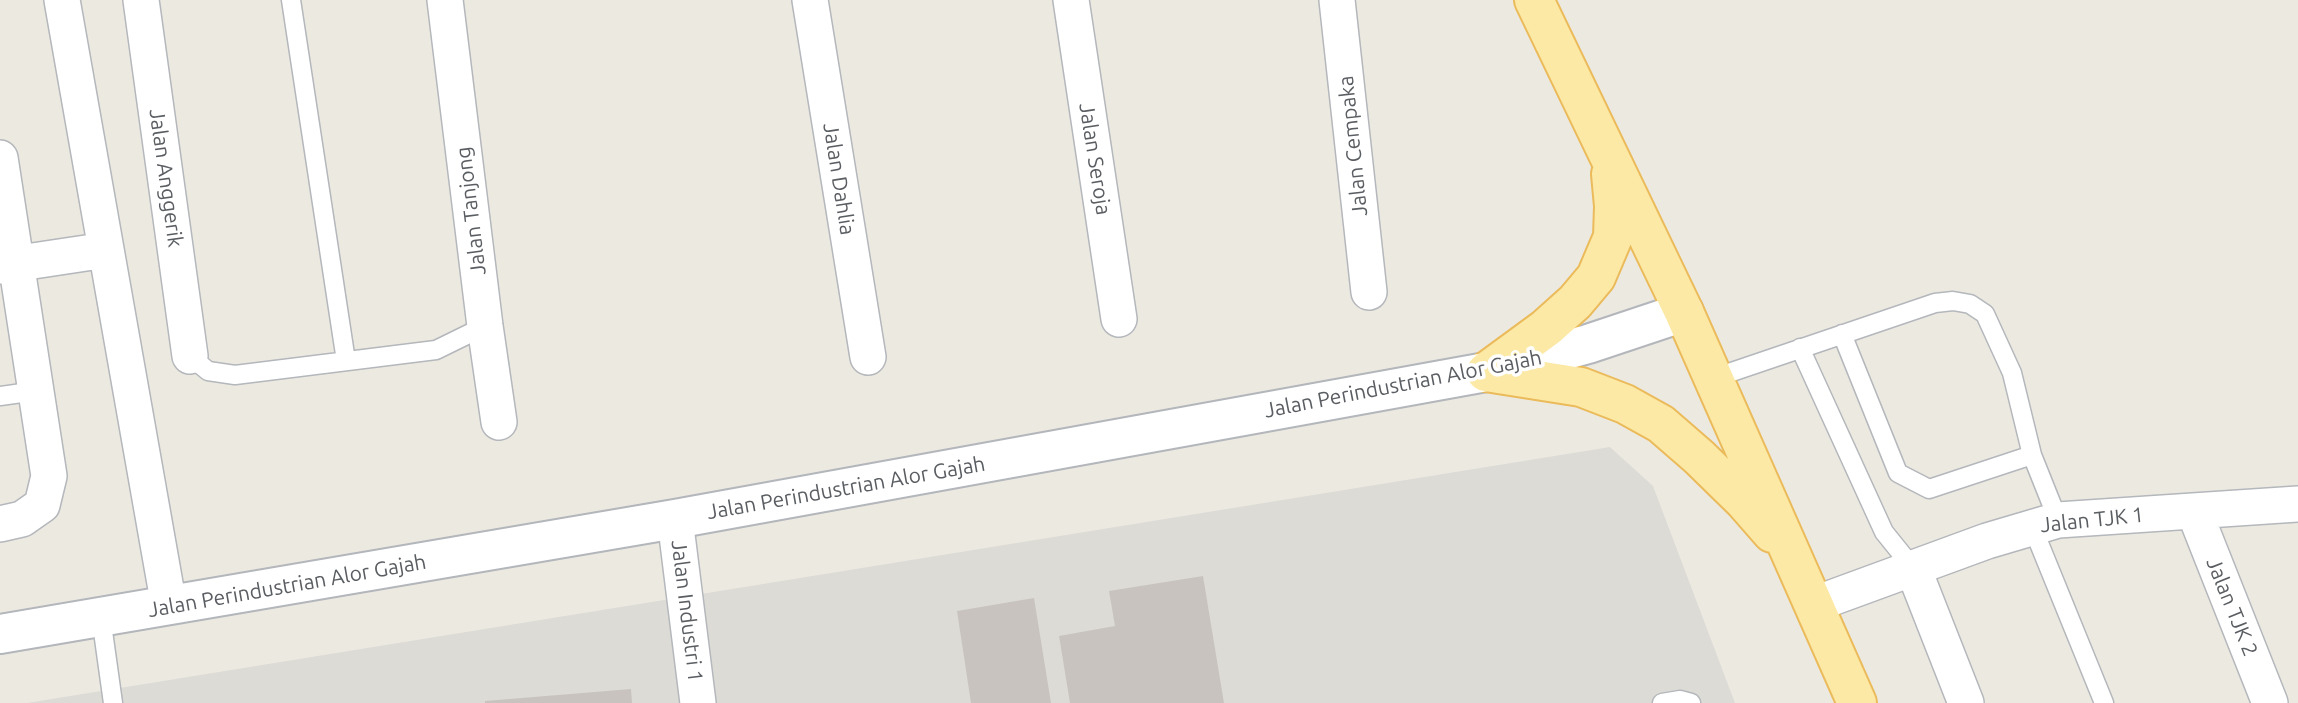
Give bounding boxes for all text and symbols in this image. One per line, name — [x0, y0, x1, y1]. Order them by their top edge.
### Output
street label: Jalan Cempaka — [1333, 74, 1373, 218]
street label: Jalan Seroja — [1074, 101, 1116, 217]
street label: Jalan Anggerik — [144, 107, 188, 249]
street label: Jalan Dahlia — [818, 121, 860, 237]
street label: Jalan Tanjong — [451, 145, 491, 277]
street label: Jalan Perindustrian Alor Gajah — [1262, 345, 1544, 423]
street label: Jalan Perindustrian Alor Gajah — [705, 451, 987, 525]
street label: Jalan TJK 1 — [2039, 502, 2145, 538]
street label: Jalan Industri 1 — [666, 539, 708, 683]
street label: Jalan Perindustrian Alor Gajah — [146, 549, 428, 623]
street label: Jalan TJK 2 — [2201, 554, 2263, 660]

